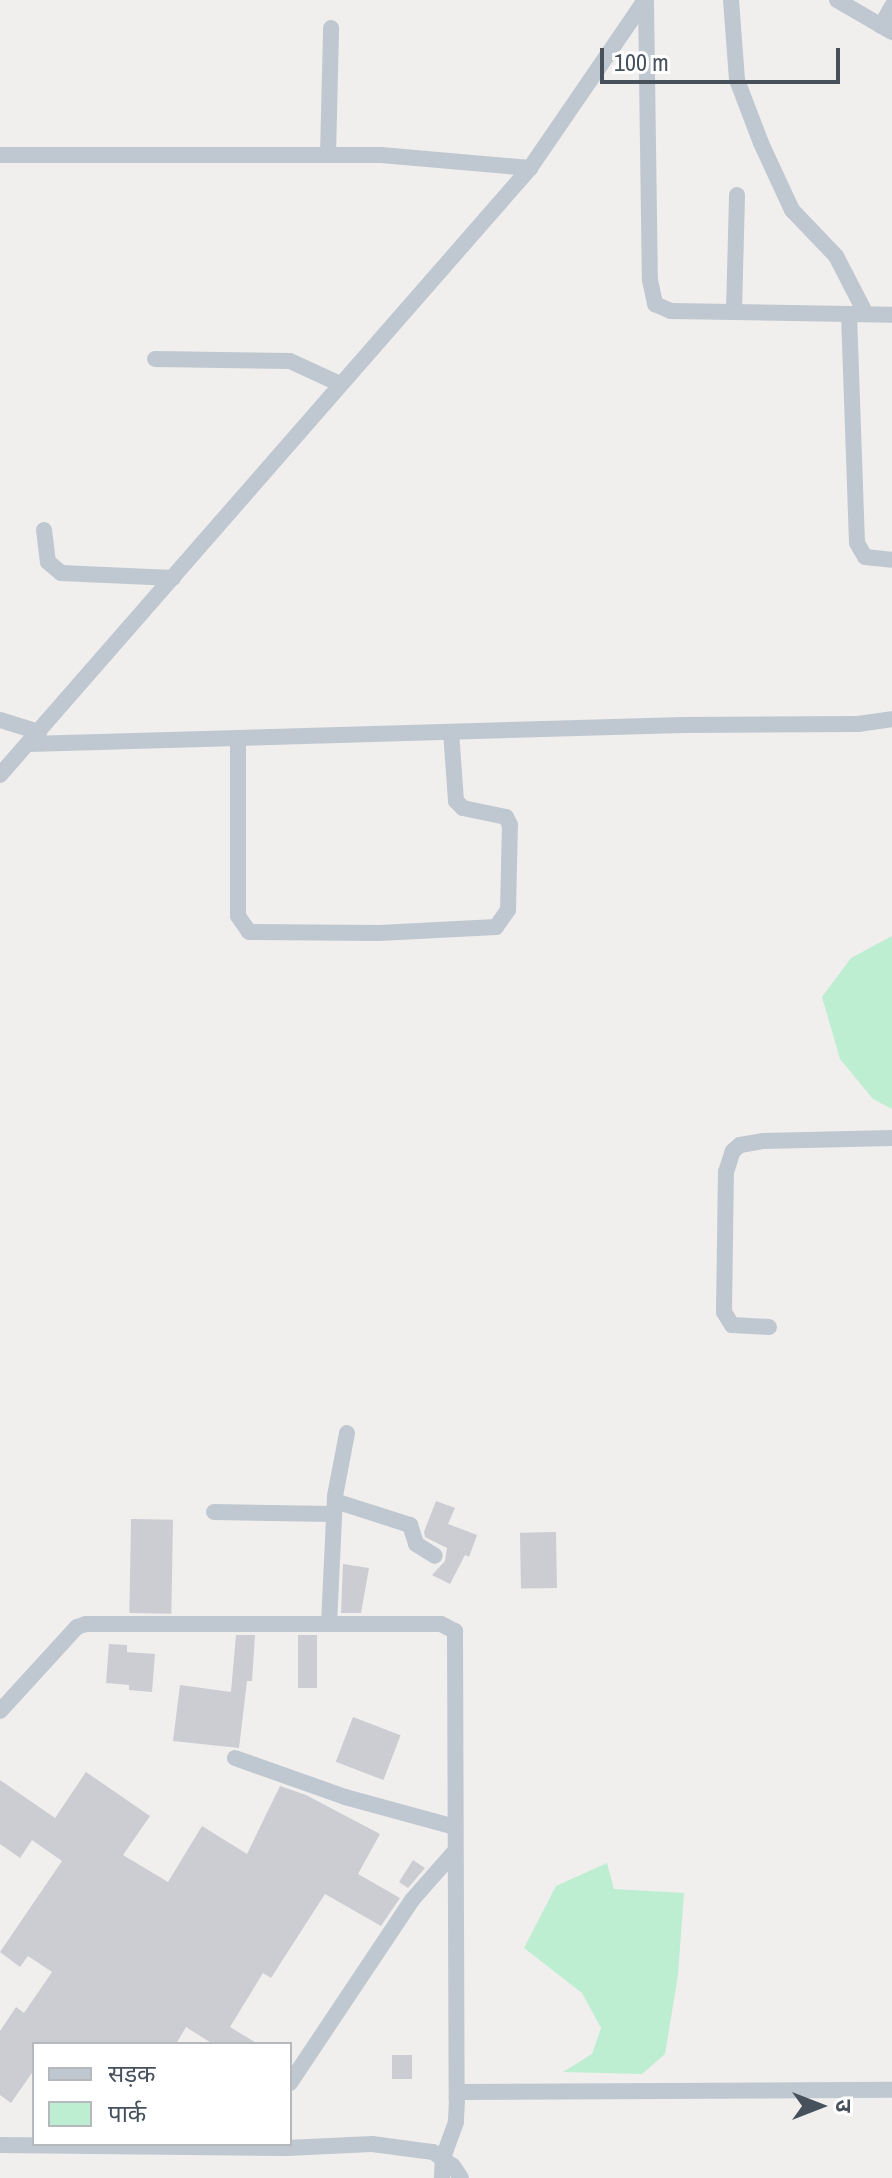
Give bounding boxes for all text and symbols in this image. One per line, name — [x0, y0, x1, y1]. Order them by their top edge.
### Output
scale bar — [604, 32, 844, 82]
text: 100 m — [614, 46, 669, 78]
legend — [32, 2042, 292, 2146]
text: सड़क — [108, 2057, 156, 2089]
north arrow — [780, 2066, 860, 2146]
text: पार्क — [108, 2097, 146, 2129]
text: उ — [829, 2100, 859, 2112]

